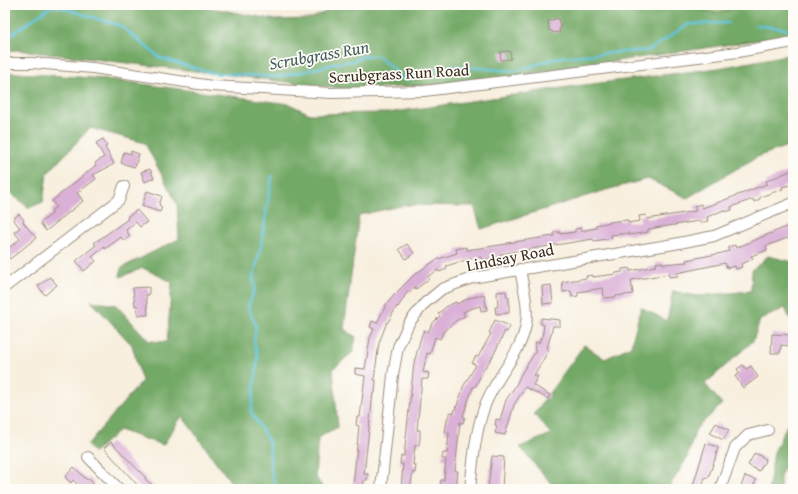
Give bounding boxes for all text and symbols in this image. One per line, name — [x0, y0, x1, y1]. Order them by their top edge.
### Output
water label: Scrubgrass Run — [267, 33, 371, 76]
street label: Scrubgrass Run Road — [328, 57, 470, 89]
street label: Lindsay Road — [464, 237, 556, 277]

